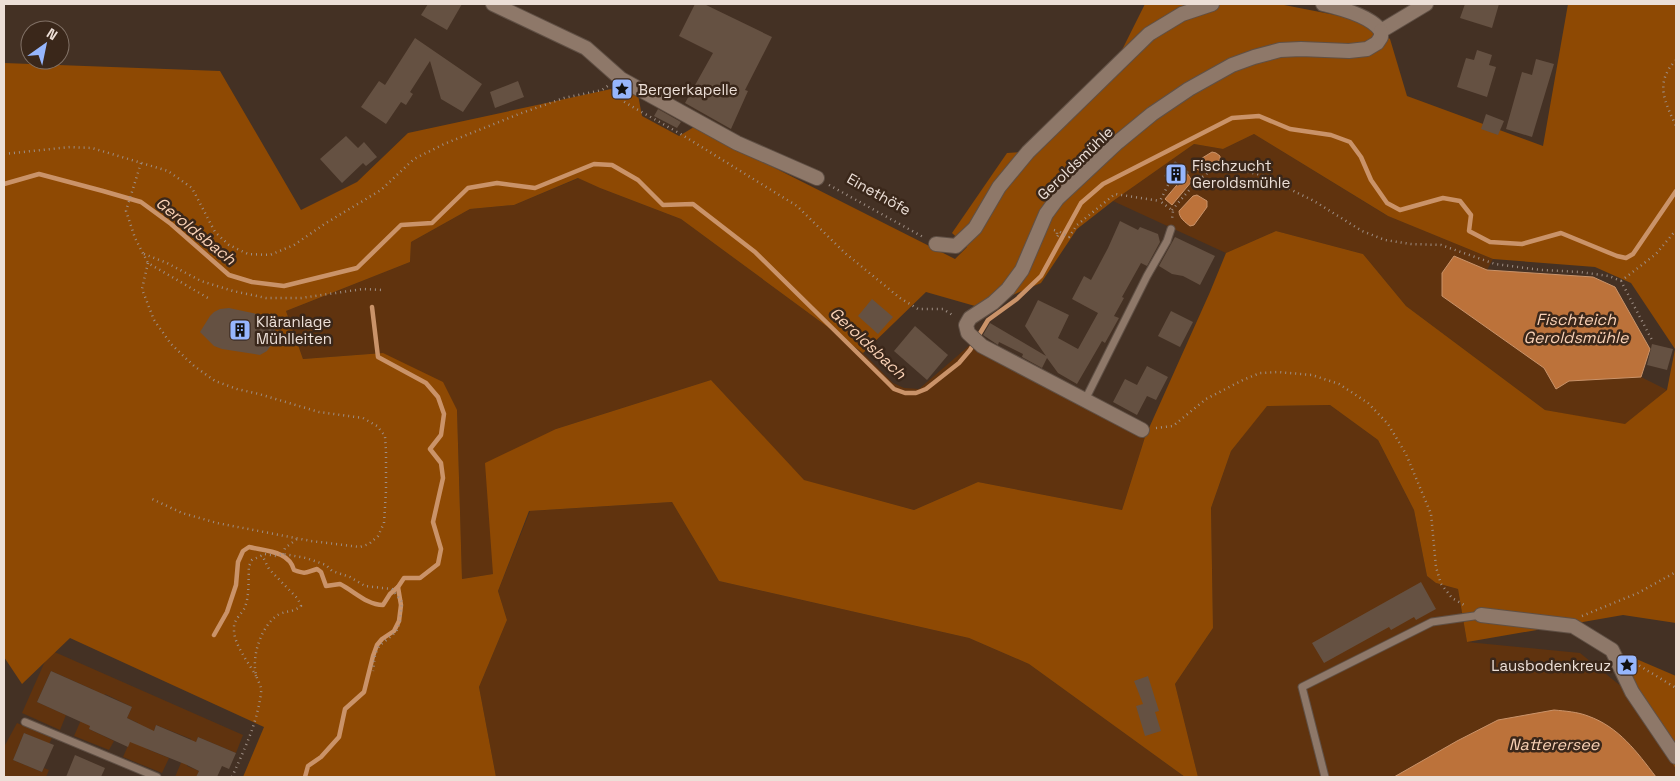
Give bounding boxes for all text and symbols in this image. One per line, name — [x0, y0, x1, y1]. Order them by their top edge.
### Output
north arrow — [20, 20, 70, 70]
text: N — [43, 24, 61, 44]
place icon: Bergerkapelle — [610, 77, 634, 101]
place label: Bergerkapelle — [638, 80, 738, 99]
street label: Geroldsmühle — [1033, 122, 1117, 204]
place label: Fischzucht Geroldsmühle — [1192, 156, 1291, 192]
building icon: Fischzucht Geroldsmühle — [1164, 162, 1188, 186]
street label: Einethöfe — [844, 169, 914, 219]
water label: Geroldsbach — [152, 192, 241, 270]
water label: Geroldsbach — [825, 302, 911, 385]
water label: Fischteich Geroldsmühle — [1524, 309, 1629, 348]
place label: Kläranlage Mühlleiten — [256, 312, 332, 348]
building icon: Kläranlage Mühlleiten — [228, 318, 252, 342]
place icon: Lausbodenkreuz — [1615, 653, 1639, 677]
place label: Lausbodenkreuz — [1491, 656, 1611, 675]
water label: Natterersee — [1509, 734, 1600, 755]

